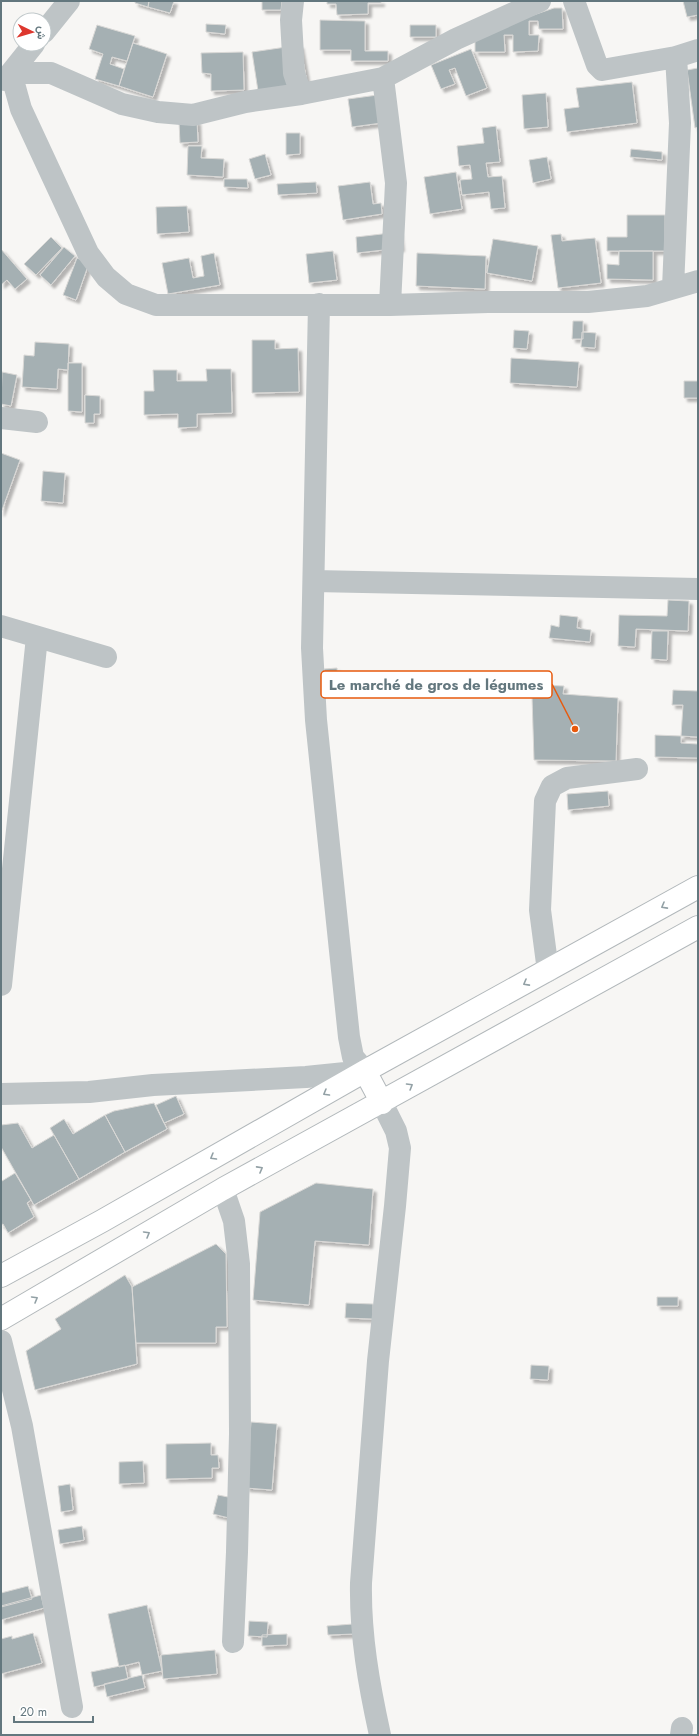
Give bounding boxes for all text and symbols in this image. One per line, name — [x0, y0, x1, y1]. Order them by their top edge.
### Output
north arrow — [12, 12, 52, 52]
text: ش — [33, 26, 51, 40]
callout: Le marché de gros de légumes — [321, 671, 552, 698]
text: Le marché de gros de légumes — [329, 674, 543, 696]
one-way arrow — [661, 902, 668, 909]
one-way arrow — [522, 978, 530, 985]
one-way arrow — [406, 1083, 413, 1090]
one-way arrow — [323, 1088, 330, 1095]
one-way arrow — [210, 1153, 217, 1160]
one-way arrow — [256, 1167, 263, 1174]
one-way arrow — [143, 1231, 150, 1238]
one-way arrow — [31, 1297, 38, 1304]
scale bar — [14, 1698, 93, 1724]
text: 20 m — [20, 1703, 47, 1721]

